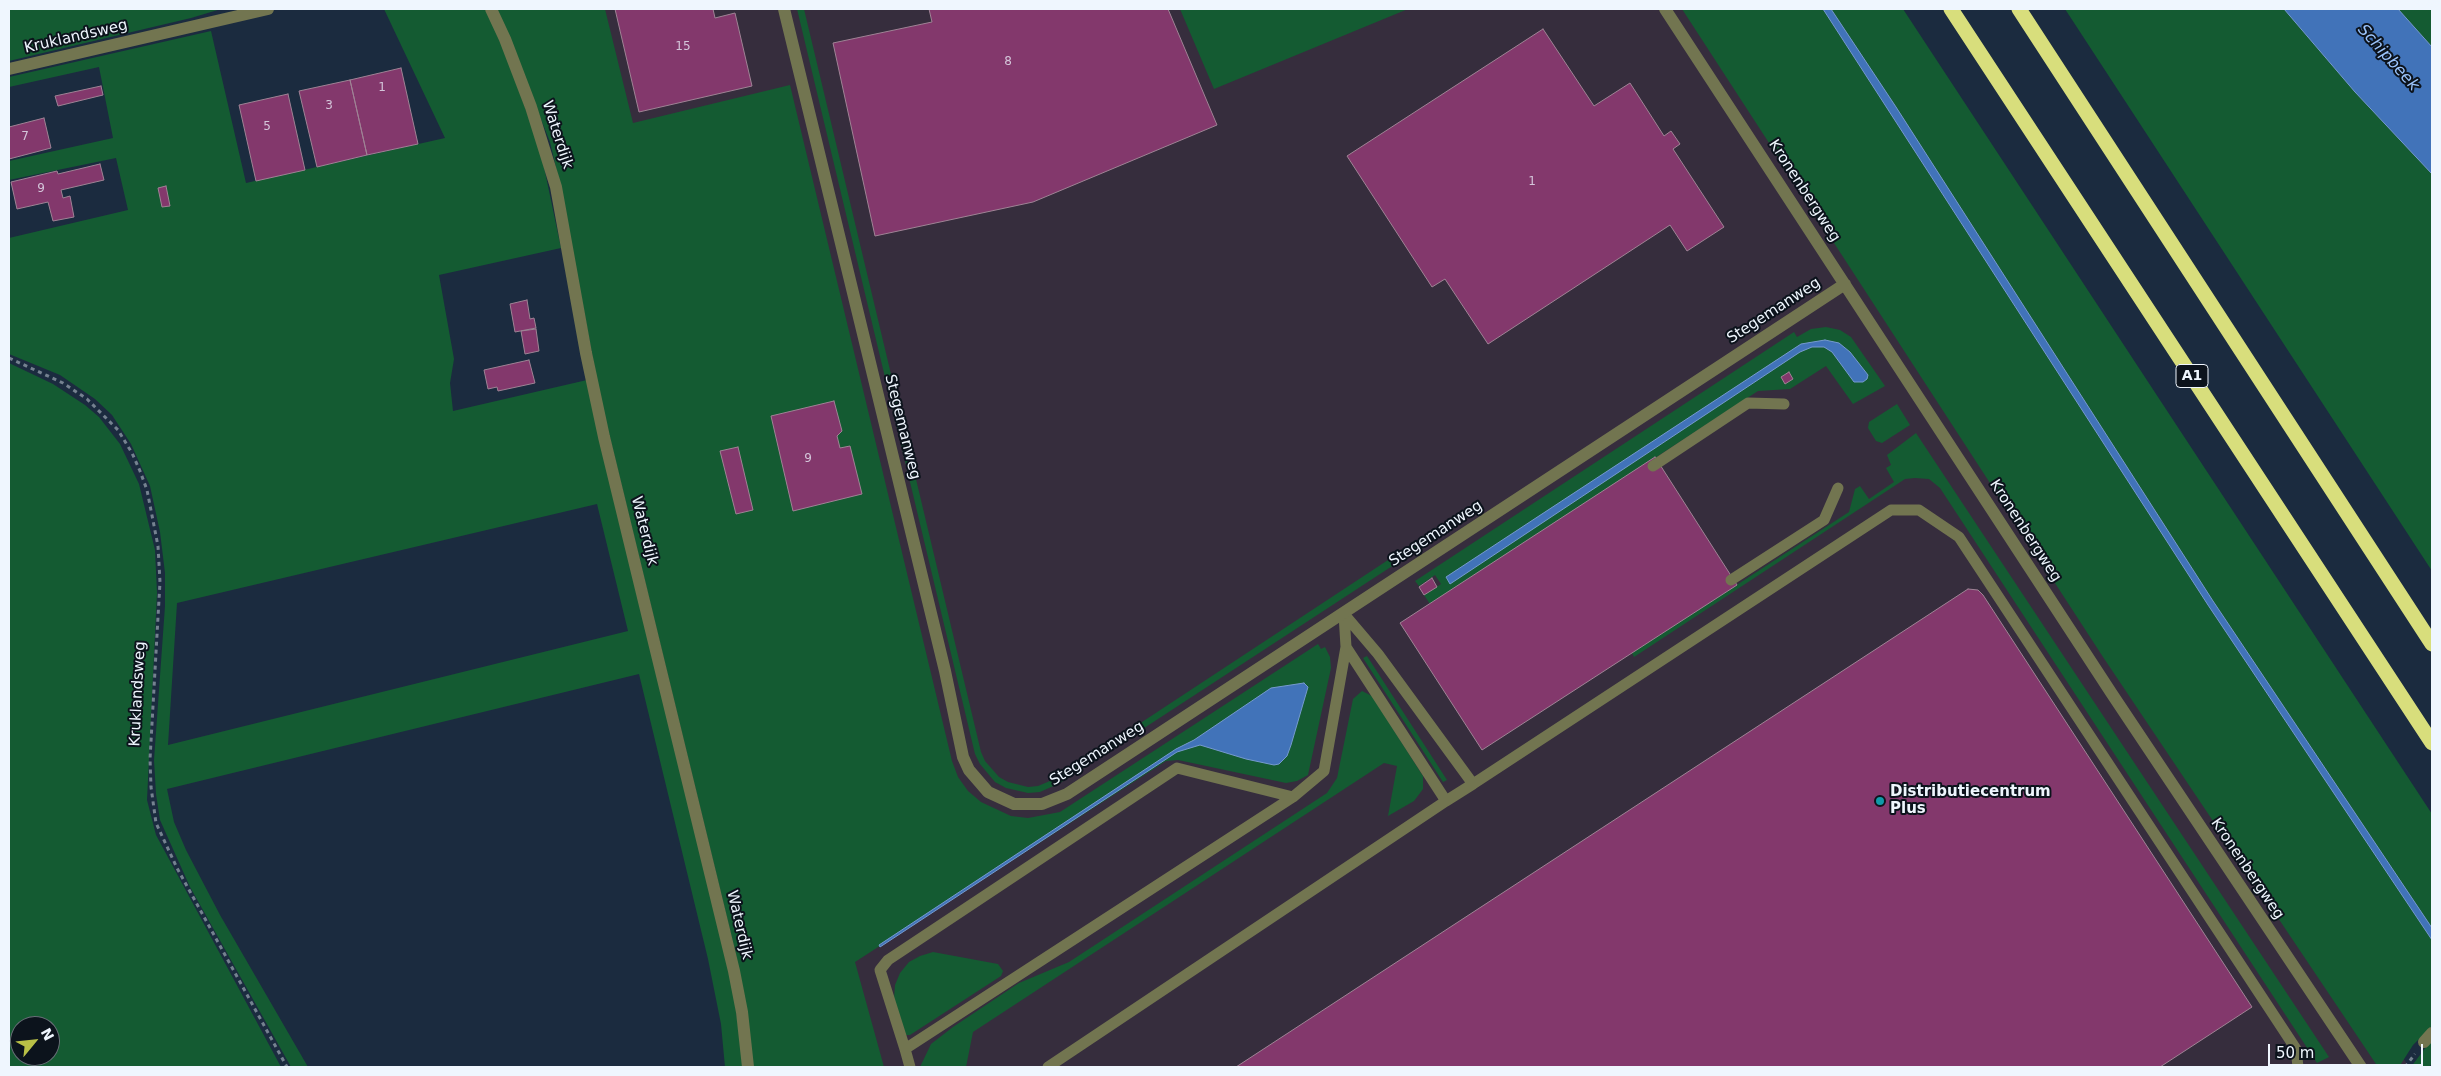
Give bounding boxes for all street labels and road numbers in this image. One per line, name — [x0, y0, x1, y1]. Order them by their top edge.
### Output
street label: Kruklandsweg — [23, 16, 129, 58]
street label: Waterdijk — [538, 99, 576, 171]
street label: Kronenbergweg — [1764, 136, 1844, 246]
street label: Stegemanweg — [1724, 274, 1824, 348]
road number: A1 — [2176, 364, 2208, 388]
street label: Stegemanweg — [880, 373, 924, 481]
street label: Kronenbergweg — [1985, 476, 2065, 586]
street label: Waterdijk — [627, 495, 661, 567]
street label: Stegemanweg — [1386, 497, 1486, 571]
street label: Kruklandsweg — [126, 641, 150, 747]
street label: Stegemanweg — [1047, 718, 1147, 790]
street label: Kronenbergweg — [2206, 815, 2288, 923]
street label: Waterdijk — [722, 889, 756, 961]

